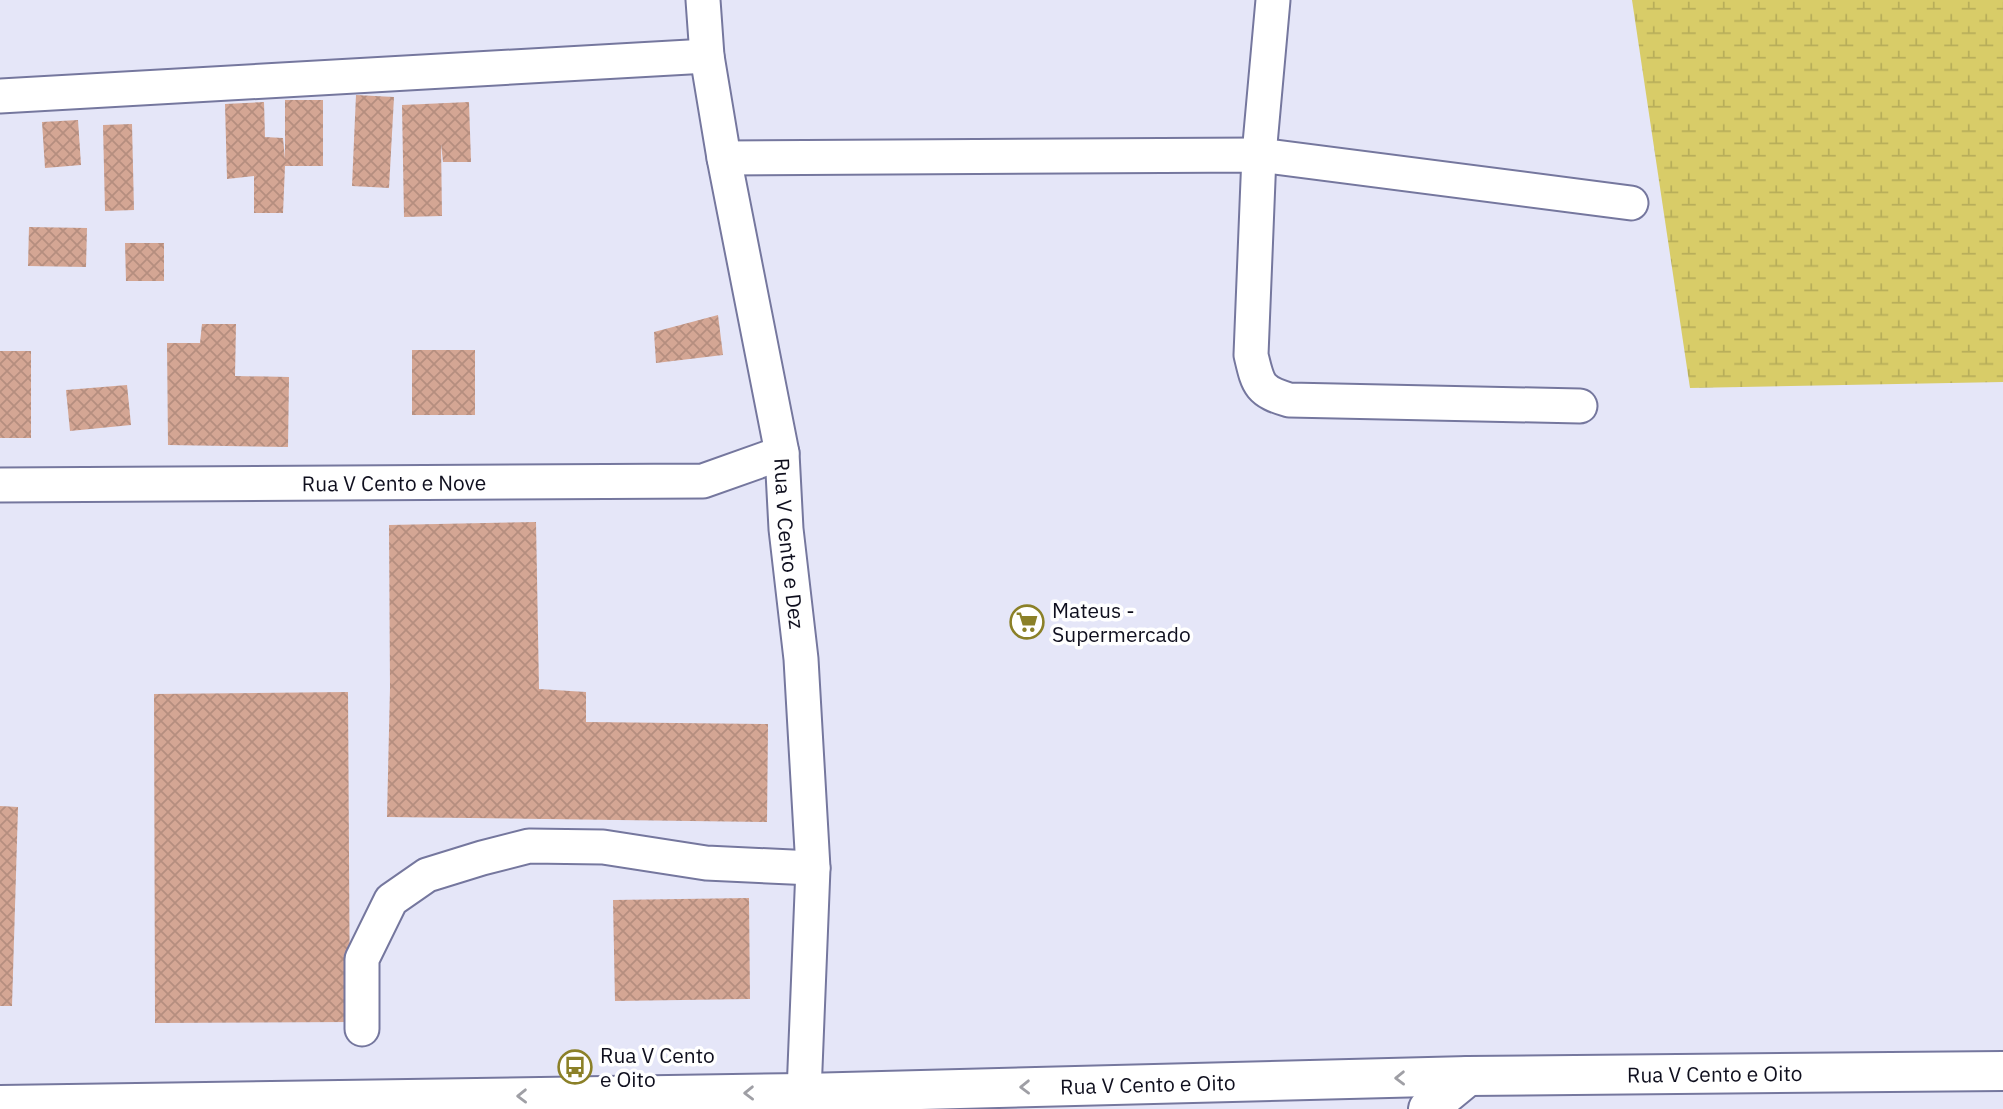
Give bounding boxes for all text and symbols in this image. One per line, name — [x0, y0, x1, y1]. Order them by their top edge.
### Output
street label: Rua V Cento e Dez — [768, 457, 811, 631]
street label: Rua V Cento e Nove — [302, 468, 486, 497]
place label: Mateus - Supermercado — [1052, 596, 1191, 648]
supermarket icon: Mateus - Supermercado — [1008, 603, 1046, 641]
place label: Rua V Cento e Oito — [600, 1041, 715, 1093]
bus stop icon: Rua V Cento e Oito — [556, 1048, 594, 1086]
street label: Rua V Cento e Oito — [1627, 1059, 1803, 1089]
street label: Rua V Cento e Oito — [1060, 1068, 1236, 1100]
one-way arrow — [1394, 1070, 1405, 1085]
one-way arrow — [1020, 1079, 1030, 1095]
one-way arrow — [743, 1086, 754, 1101]
one-way arrow — [516, 1088, 526, 1104]

